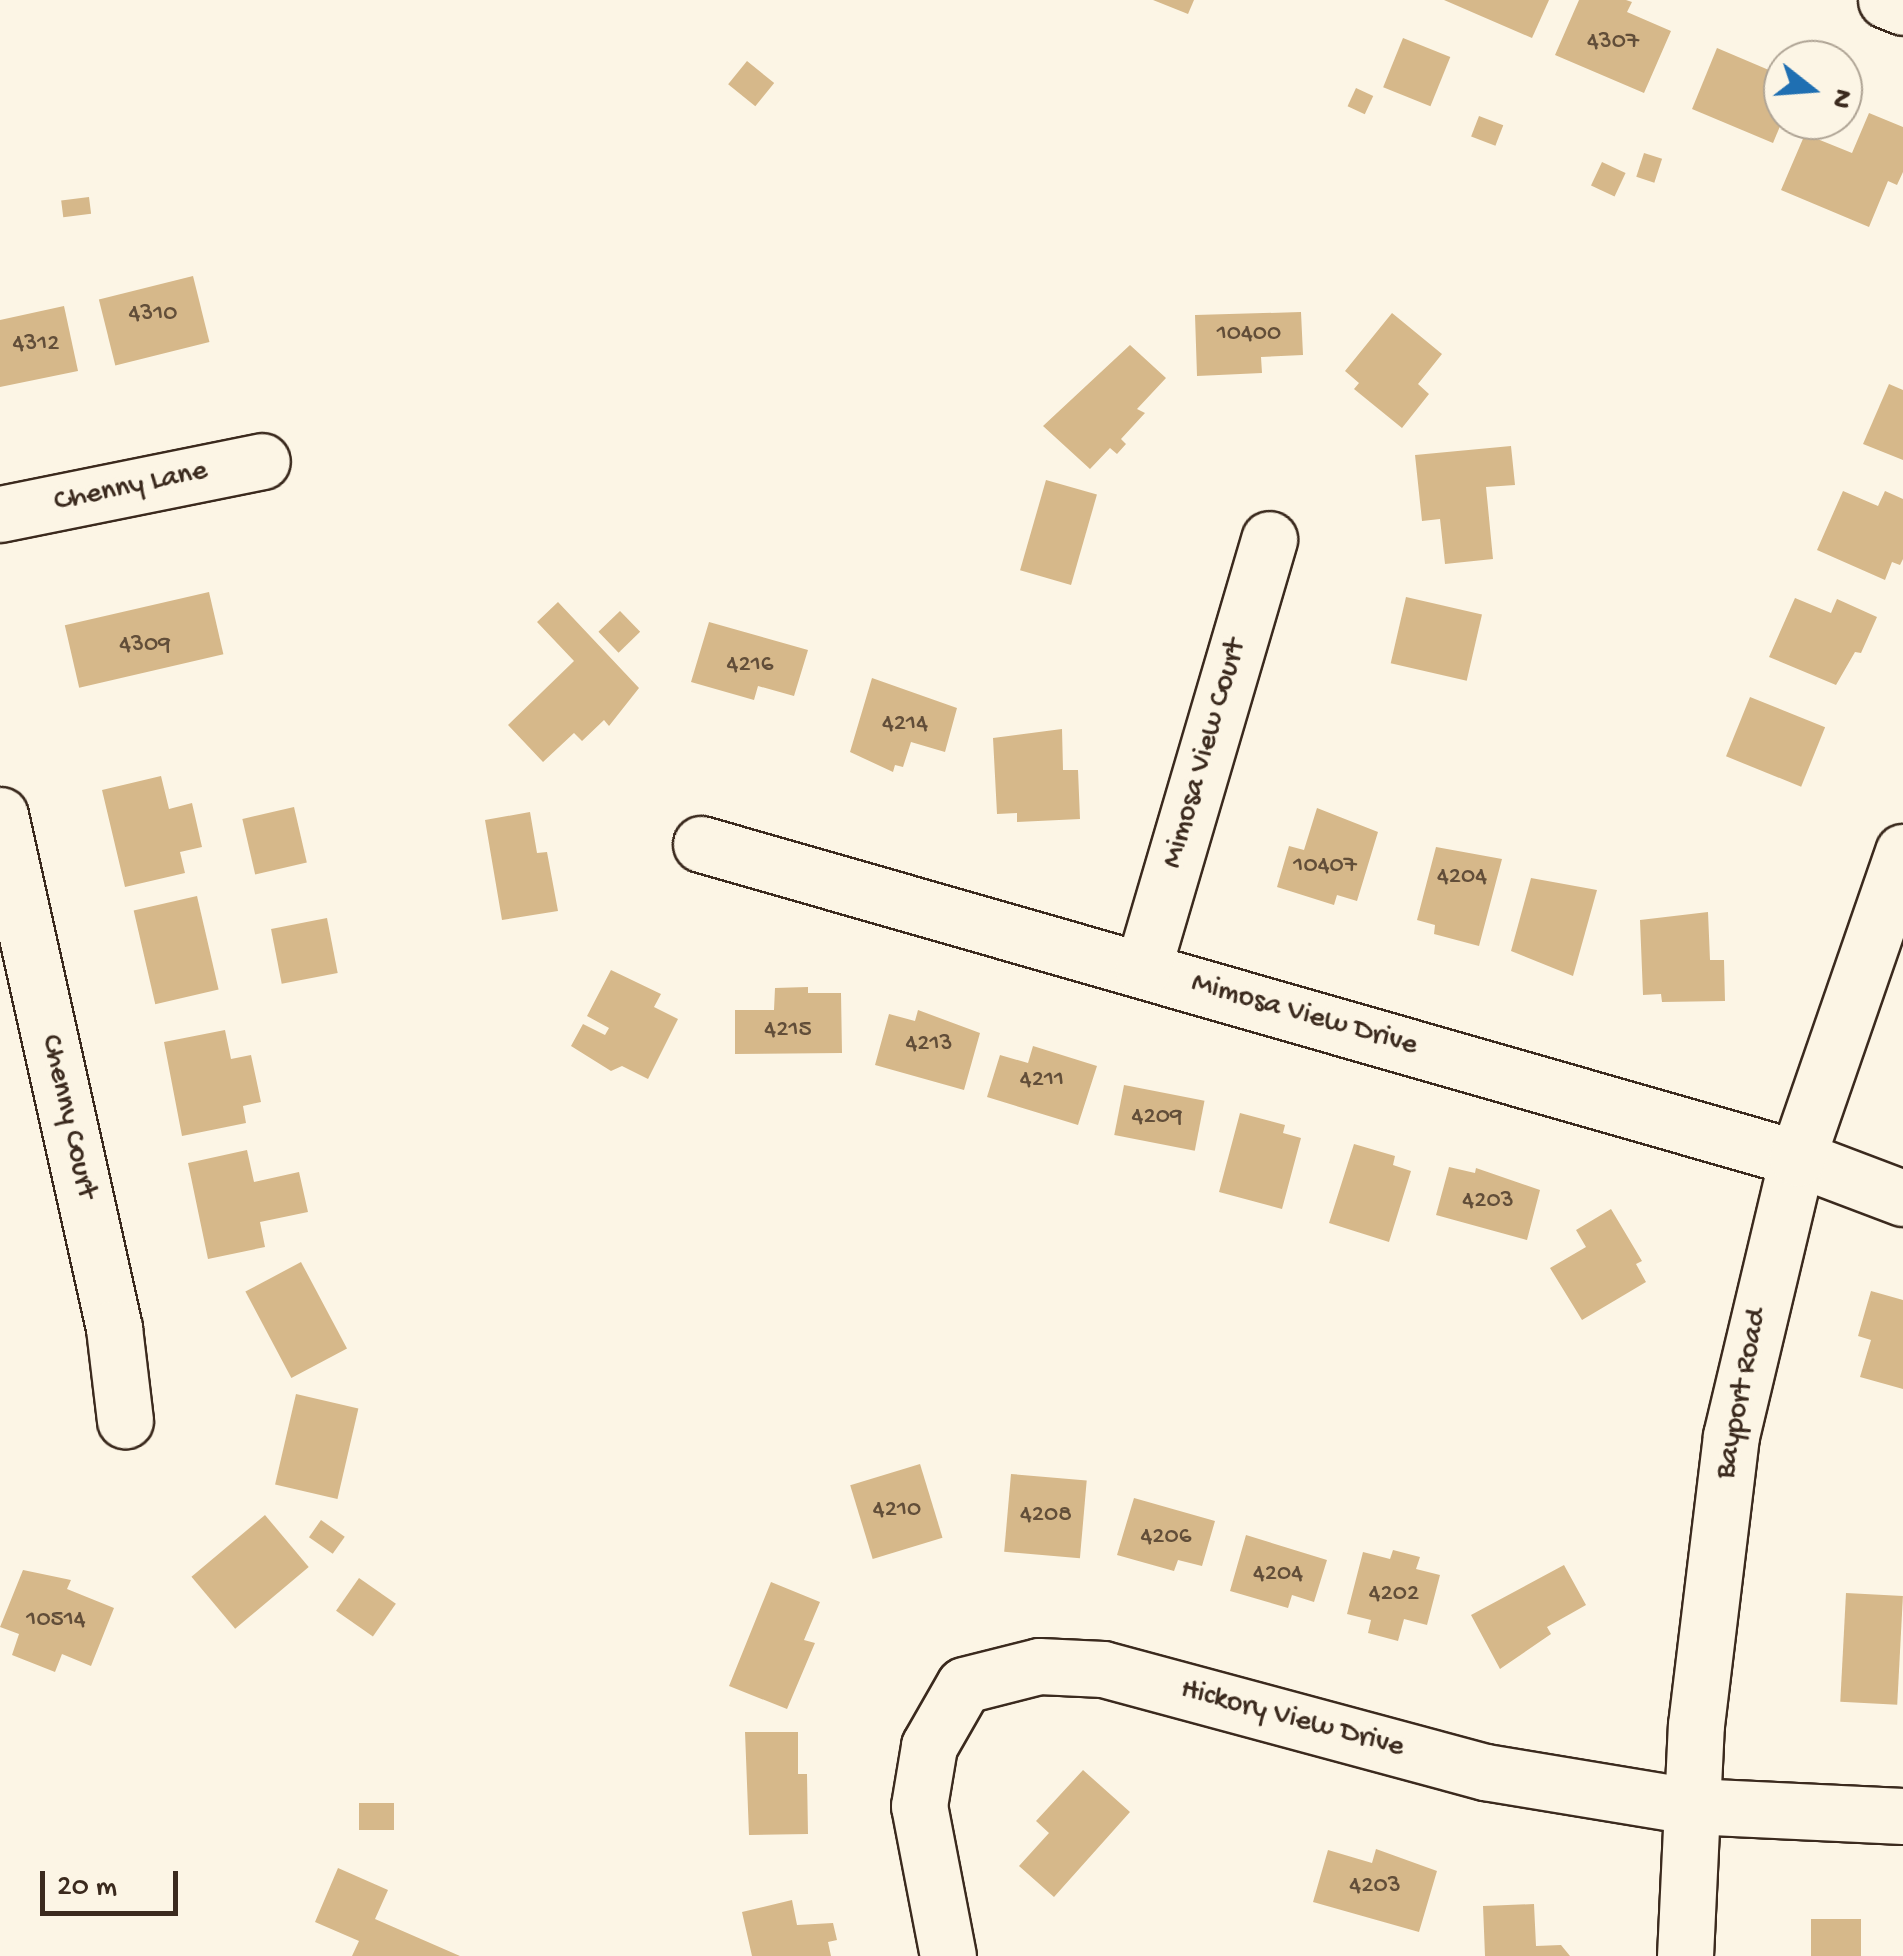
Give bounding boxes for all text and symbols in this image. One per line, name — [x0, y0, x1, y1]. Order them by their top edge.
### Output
house number: 4307 — [1587, 28, 1639, 58]
north arrow — [1763, 40, 1863, 140]
text: N — [1822, 85, 1859, 112]
house number: 4310 — [128, 300, 178, 330]
house number: 10400 — [1217, 320, 1281, 350]
house number: 4312 — [12, 330, 60, 360]
street label: Chenny Lane — [51, 454, 211, 522]
house number: 4309 — [119, 631, 171, 661]
street label: Mimosa View Court — [1156, 635, 1256, 873]
house number: 4216 — [727, 651, 773, 681]
house number: 4214 — [882, 710, 928, 740]
house number: 10407 — [1293, 852, 1357, 882]
house number: 4204 — [1437, 863, 1487, 893]
street label: Mimosa View Drive — [1187, 967, 1421, 1065]
house number: 4215 — [764, 1016, 812, 1046]
house number: 4213 — [905, 1030, 953, 1060]
street label: Chenny Court — [31, 1032, 103, 1202]
house number: 4211 — [1020, 1066, 1064, 1096]
house number: 4209 — [1132, 1103, 1182, 1133]
house number: 4203 — [1462, 1187, 1514, 1217]
street label: Bayport Road — [1709, 1306, 1777, 1482]
house number: 4210 — [873, 1496, 921, 1526]
house number: 4208 — [1020, 1501, 1072, 1531]
house number: 4206 — [1141, 1523, 1191, 1553]
house number: 4204 — [1253, 1560, 1303, 1590]
house number: 4202 — [1369, 1580, 1419, 1610]
house number: 10514 — [26, 1606, 86, 1636]
street label: Hickory View Drive — [1176, 1673, 1408, 1767]
scale bar — [45, 1851, 182, 1913]
text: 20 m — [57, 1871, 117, 1906]
house number: 4203 — [1349, 1872, 1401, 1902]

